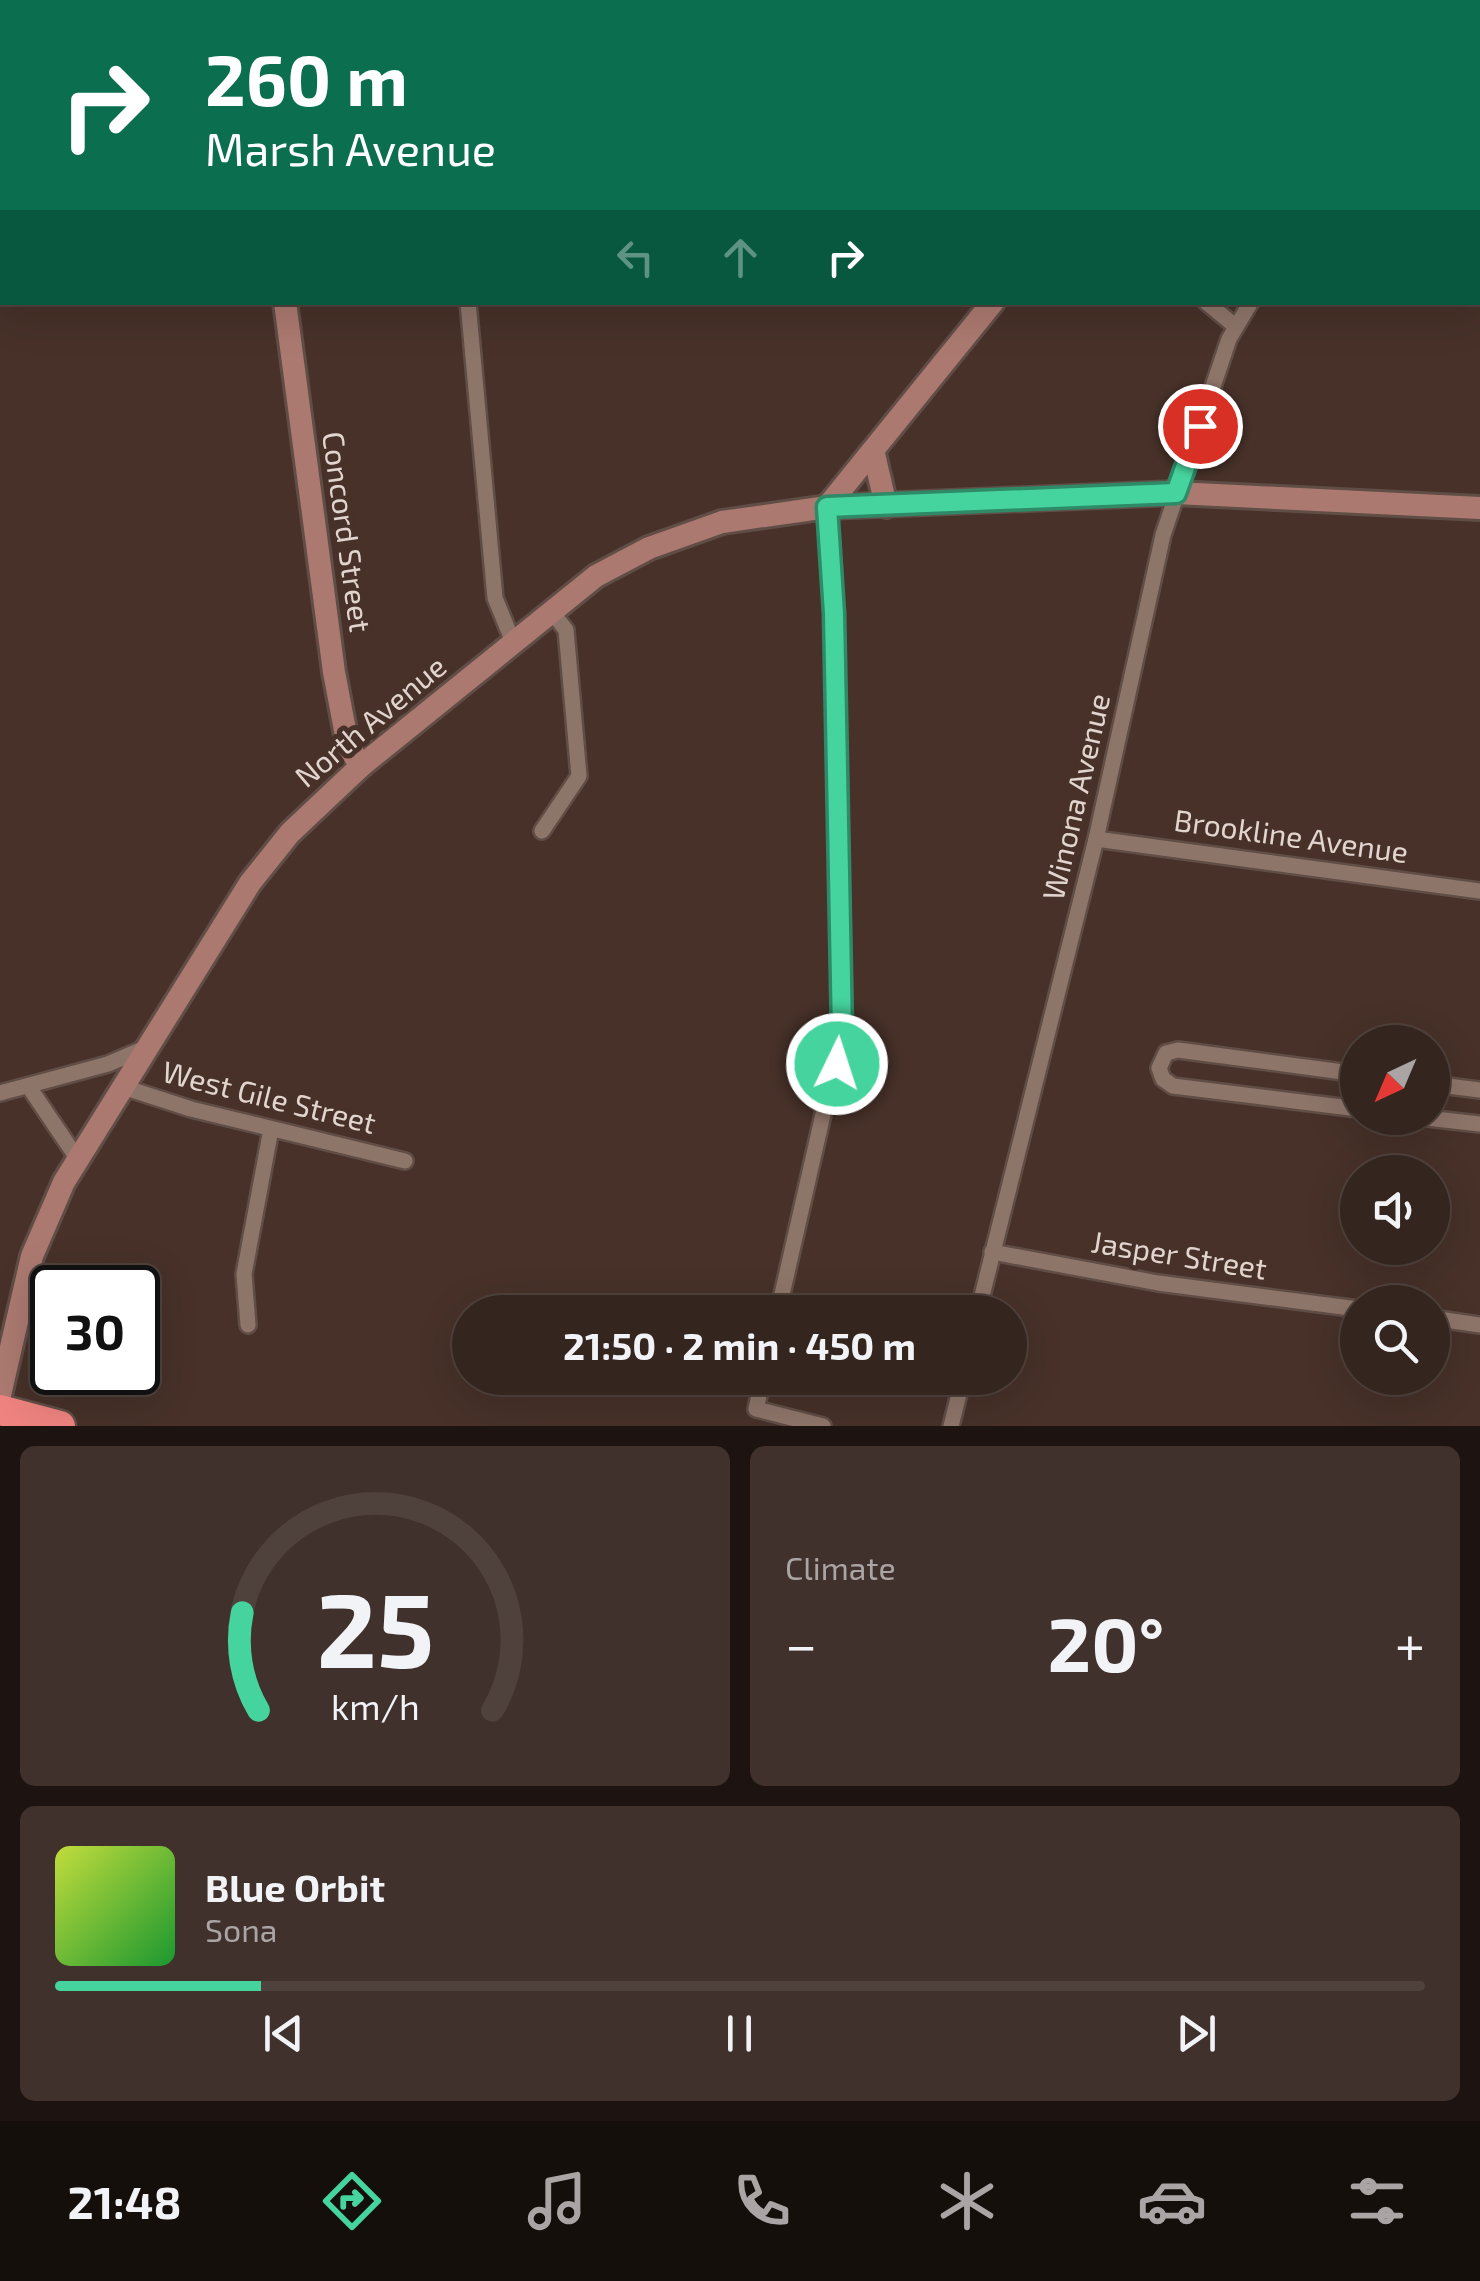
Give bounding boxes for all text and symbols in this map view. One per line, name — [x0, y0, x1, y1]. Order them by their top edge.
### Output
text: 260 m — [205, 36, 408, 120]
icon: right — [40, 40, 170, 170]
text: Marsh Avenue — [205, 121, 496, 175]
icon: left — [608, 230, 663, 285]
icon: ahead — [713, 230, 768, 285]
icon: right — [818, 230, 873, 285]
pin — [1158, 384, 1243, 469]
icon: arrive — [1173, 399, 1228, 454]
street label: Concord Street — [316, 429, 380, 634]
street label: North Avenue — [287, 647, 452, 794]
street label: Winona Avenue — [1034, 690, 1116, 903]
street label: Brookline Avenue — [1172, 801, 1411, 869]
position arrow — [785, 1012, 889, 1116]
north arrow — [1340, 1025, 1450, 1135]
map controls — [1340, 1025, 1450, 1395]
street label: West Gile Street — [159, 1052, 380, 1140]
button: sound — [1340, 1155, 1450, 1265]
street label: Jasper Street — [1089, 1222, 1269, 1286]
speed limit sign: 30 — [30, 1265, 160, 1395]
button: search — [1340, 1285, 1450, 1395]
text: 21:50 · 2 min · 450 m — [563, 1322, 916, 1368]
text: Climate — [785, 1548, 896, 1586]
text: 25 — [316, 1564, 434, 1689]
text: 20° — [1048, 1597, 1164, 1687]
text: − — [785, 1610, 817, 1676]
text: + — [1395, 1610, 1425, 1676]
text: km/h — [331, 1684, 419, 1727]
text: Blue Orbit — [205, 1864, 385, 1910]
text: Sona — [205, 1910, 277, 1948]
icon: previous — [256, 2006, 311, 2061]
icon: pause — [712, 2006, 767, 2061]
icon: next — [1169, 2006, 1224, 2061]
icon: directions — [317, 2166, 387, 2236]
icon: music — [522, 2166, 592, 2236]
icon: phone — [727, 2166, 797, 2236]
icon: climate — [932, 2166, 1002, 2236]
icon: car — [1137, 2166, 1207, 2236]
icon: filters — [1342, 2166, 1412, 2236]
text: 21:48 — [68, 2174, 181, 2228]

